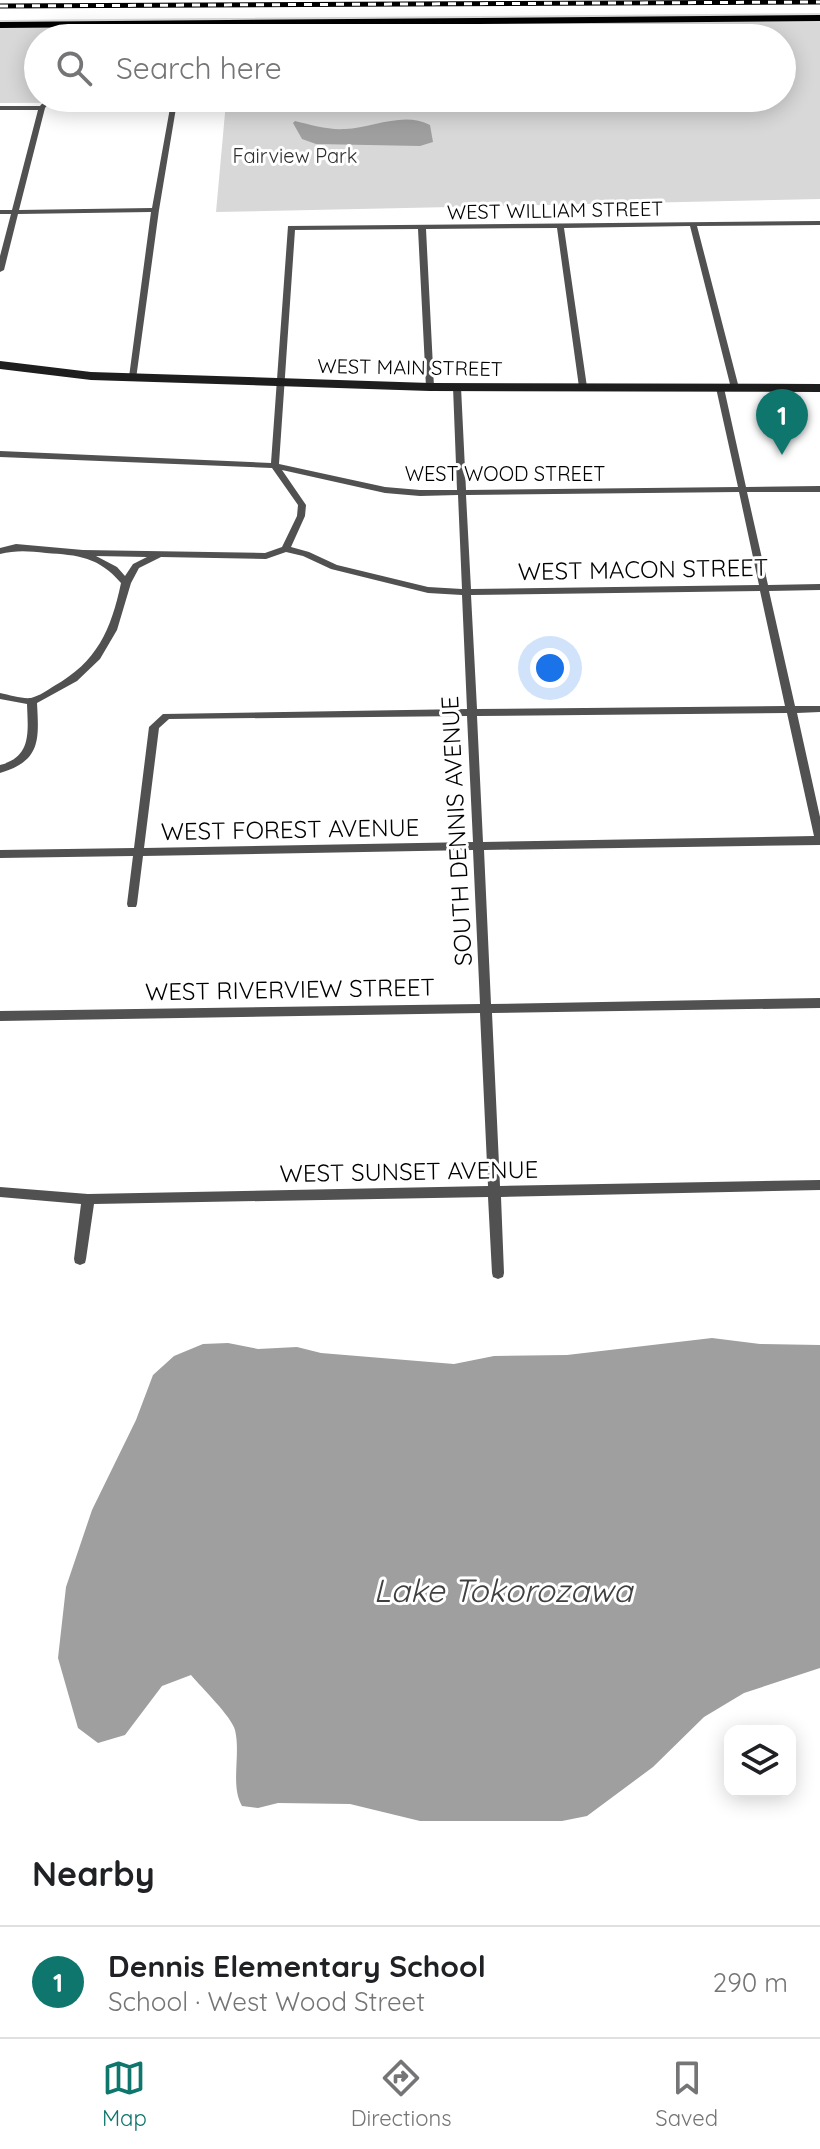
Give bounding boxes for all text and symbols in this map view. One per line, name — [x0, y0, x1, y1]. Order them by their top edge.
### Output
search box — [24, 24, 796, 112]
icon: search — [52, 46, 96, 90]
text: Search here — [116, 49, 282, 87]
park label: Fairview Park — [232, 143, 358, 168]
street label: WEST WILLIAM STREET — [447, 196, 663, 224]
street label: WEST MAIN STREET — [317, 353, 503, 381]
pin: 1 — [756, 389, 808, 455]
street label: WEST WOOD STREET — [405, 461, 605, 486]
street label: WEST MACON STREET — [517, 552, 769, 586]
your location — [530, 648, 570, 688]
street label: SOUTH DENNIS AVENUE — [434, 695, 478, 967]
street label: WEST FOREST AVENUE — [161, 812, 419, 846]
street label: WEST RIVERVIEW STREET — [145, 971, 435, 1007]
street label: WEST SUNSET AVENUE — [279, 1154, 539, 1188]
water label: Lake Tokorozawa — [374, 1570, 634, 1610]
map controls — [724, 1725, 796, 1797]
button: layers — [724, 1725, 796, 1797]
text: Nearby — [32, 1852, 155, 1895]
text: Dennis Elementary School — [108, 1947, 486, 1985]
text: 1 — [53, 1966, 63, 1999]
text: 290 m — [713, 1966, 788, 1999]
text: School · West Wood Street — [108, 1985, 425, 2018]
tab: Map — [102, 2056, 147, 2132]
tab: Directions — [351, 2056, 451, 2132]
tab: Saved — [655, 2056, 718, 2132]

